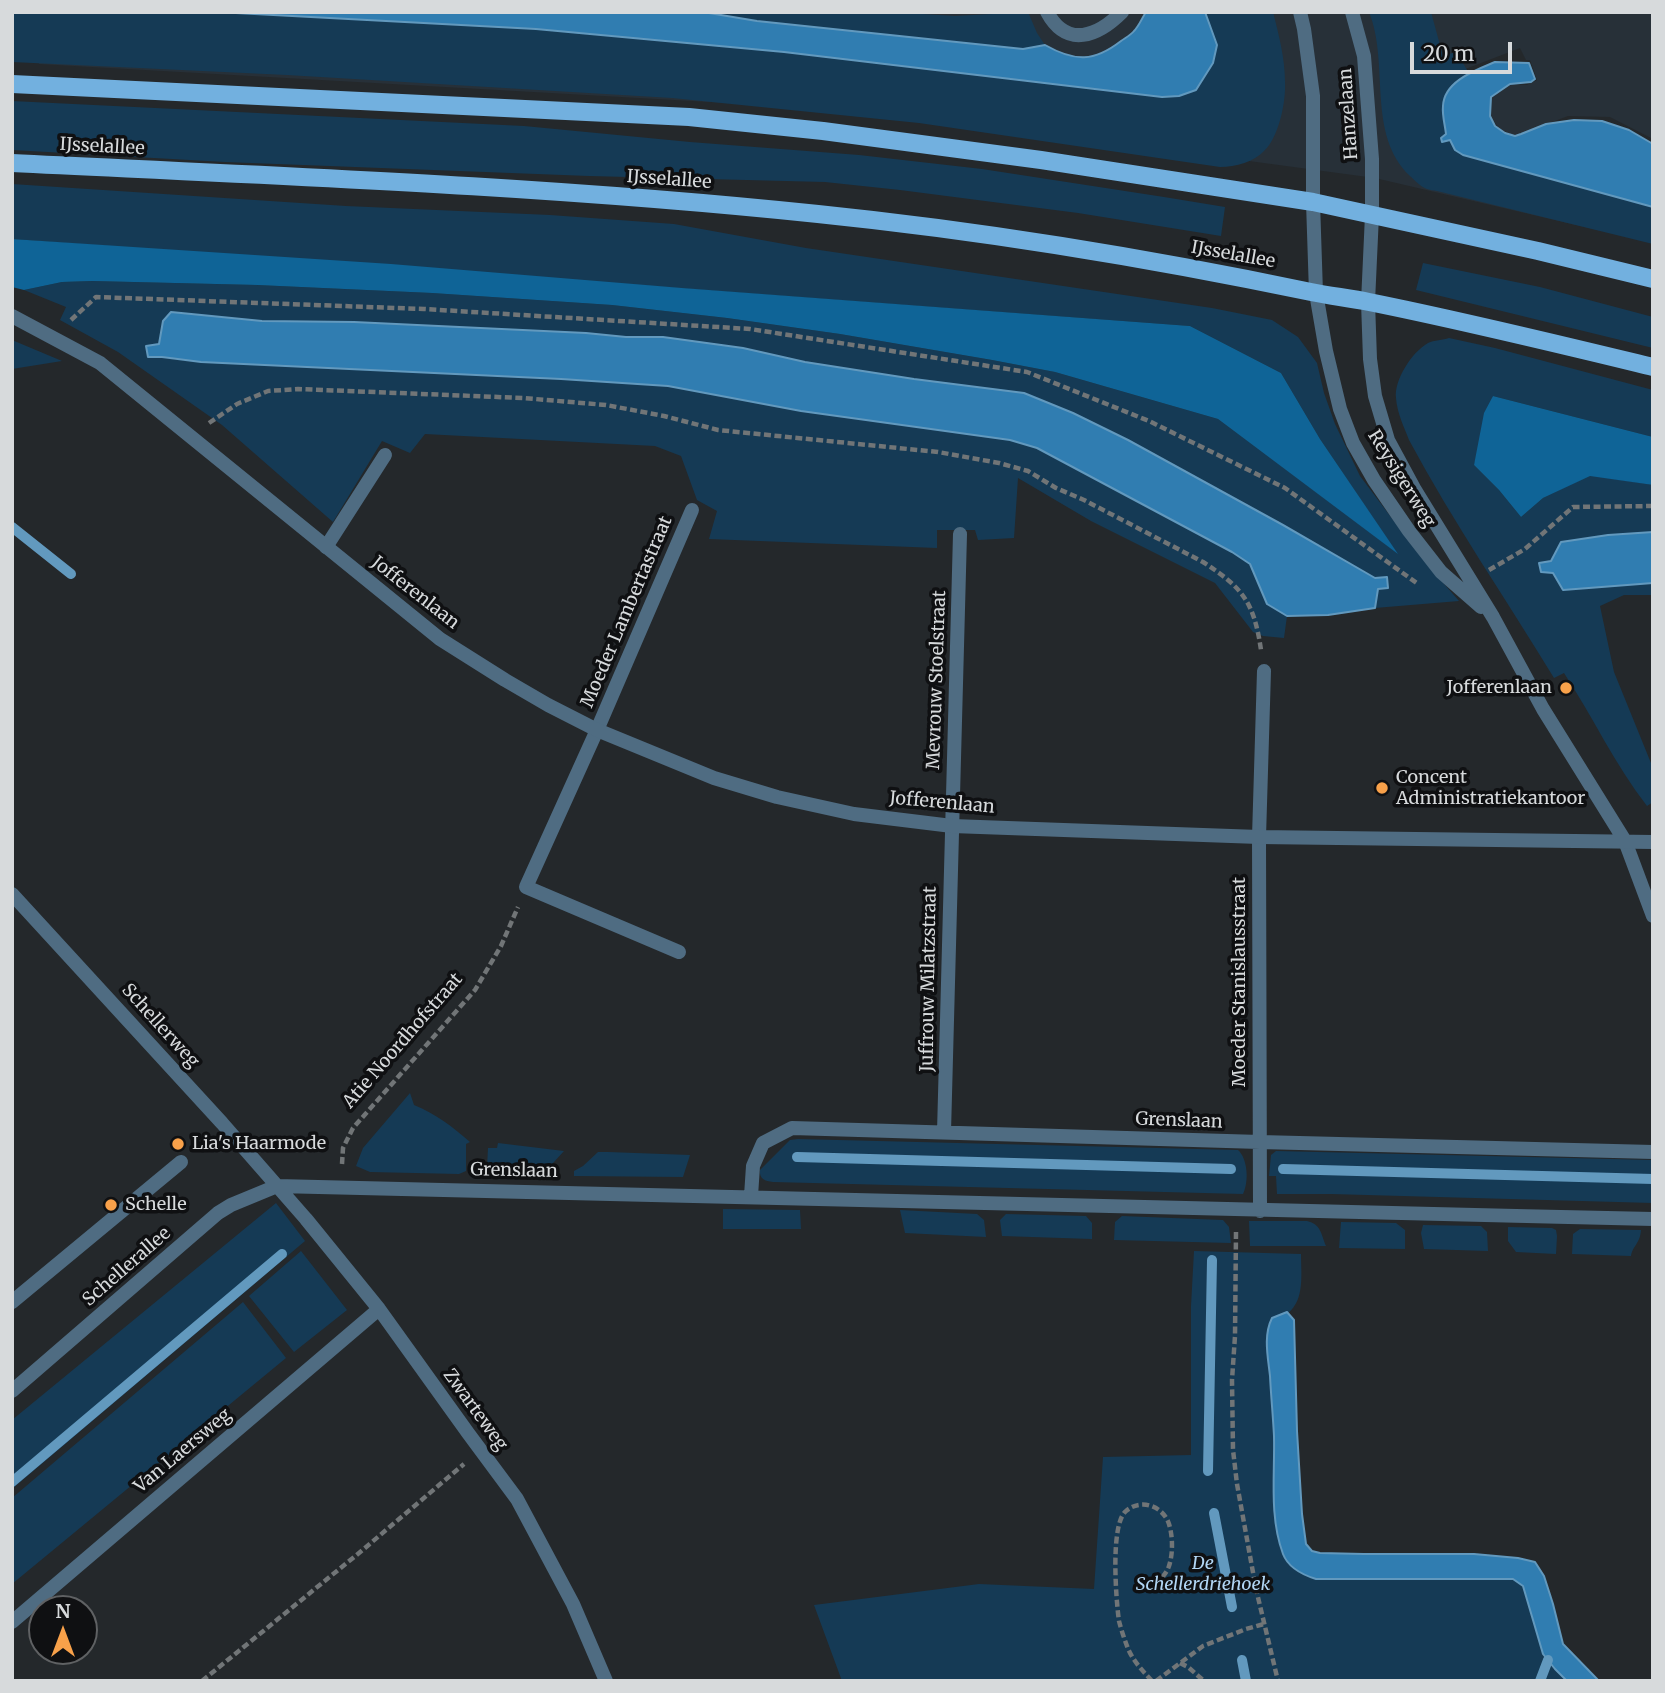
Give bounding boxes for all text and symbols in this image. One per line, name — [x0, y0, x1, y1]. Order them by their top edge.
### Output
scale bar — [1413, 28, 1514, 72]
text: 20 m — [1423, 40, 1474, 67]
street label: Hanzelaan — [1335, 67, 1363, 161]
street label: IJsselallee — [59, 134, 145, 160]
street label: IJsselallee — [626, 166, 712, 194]
street label: IJsselallee — [1189, 237, 1277, 273]
street label: Reysigerweg — [1363, 426, 1439, 532]
street label: Moeder Lambertastraat — [577, 513, 677, 711]
street label: Jofferenlaan — [367, 552, 463, 634]
street label: Mevrouw Stoelstraat — [923, 590, 951, 770]
place label: Jofferenlaan — [1446, 677, 1552, 699]
marker: Jofferenlaan — [1558, 680, 1574, 696]
place label: Concent Administratiekantoor — [1396, 767, 1585, 810]
marker: Concent Administratiekantoor — [1374, 780, 1390, 796]
street label: Jofferenlaan — [888, 788, 996, 818]
street label: Moeder Stanislausstraat — [1229, 877, 1251, 1087]
street label: Juffrouw Milatzstraat — [917, 886, 941, 1072]
street label: Atie Noordhofstraat — [339, 969, 467, 1113]
street label: Schellerweg — [117, 980, 203, 1072]
street label: Grenslaan — [1135, 1109, 1223, 1133]
place label: Lia's Haarmode — [192, 1133, 326, 1155]
marker: Lia's Haarmode — [170, 1136, 186, 1152]
street label: Grenslaan — [470, 1159, 558, 1183]
place label: Schelle — [125, 1194, 187, 1216]
marker: Schelle — [103, 1197, 119, 1213]
street label: Schellerallee — [79, 1223, 175, 1311]
street label: Zwarteweg — [438, 1365, 512, 1455]
street label: Van Laersweg — [130, 1404, 236, 1498]
park label: De Schellerdriehoek — [1136, 1553, 1270, 1596]
north arrow — [28, 1595, 98, 1665]
text: N — [55, 1599, 71, 1623]

